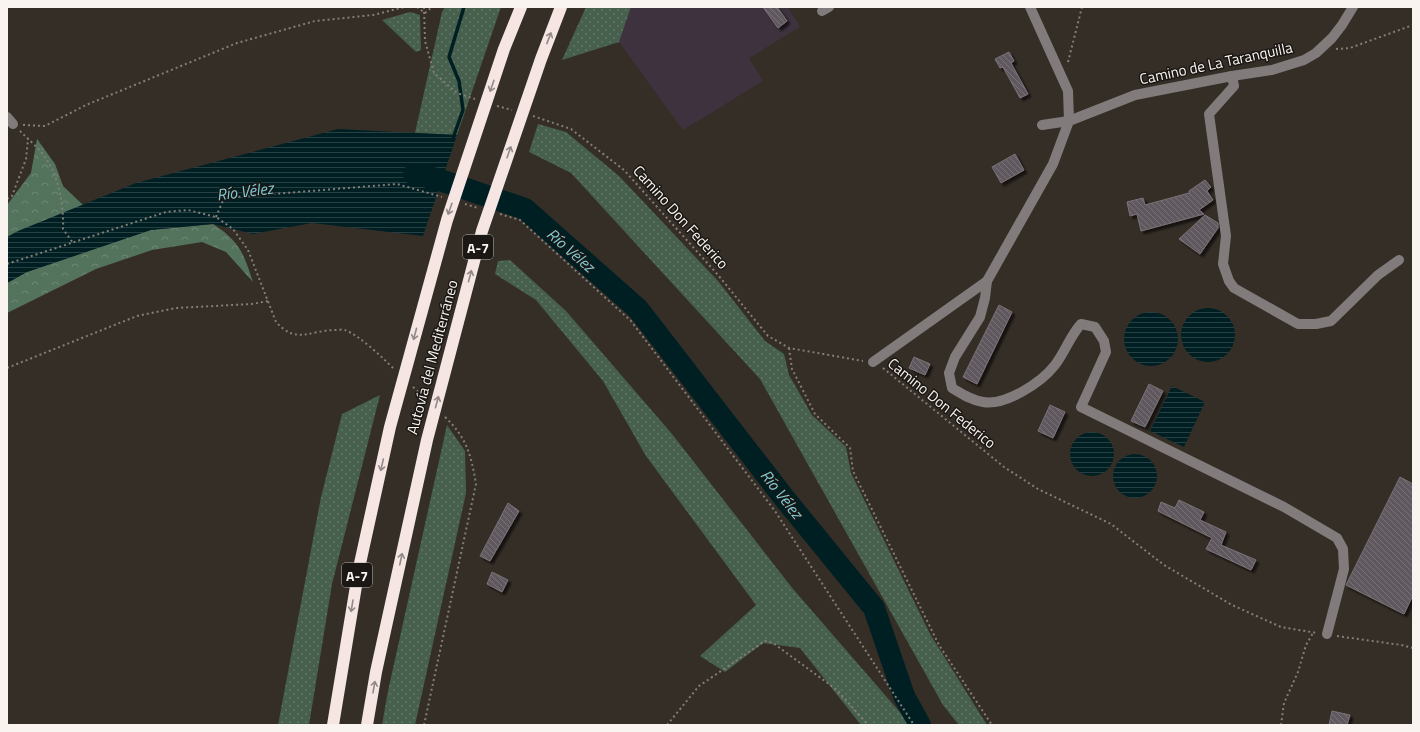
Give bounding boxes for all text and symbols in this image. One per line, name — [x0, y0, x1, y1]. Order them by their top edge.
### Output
one-way arrow — [546, 33, 554, 45]
street label: Camino de La Taranquilla — [1137, 35, 1295, 90]
one-way arrow — [487, 79, 495, 91]
one-way arrow — [506, 146, 513, 159]
street label: Camino Don Federico — [628, 160, 734, 274]
water label: Río Vélez — [215, 175, 276, 206]
one-way arrow — [446, 203, 454, 215]
water label: Río Vélez — [542, 222, 601, 279]
road number: A-7 — [463, 235, 493, 259]
one-way arrow — [467, 270, 474, 283]
street label: Autovía del Mediterráneo — [400, 277, 464, 437]
one-way arrow — [411, 327, 419, 340]
street label: Camino Don Federico — [883, 352, 1001, 454]
one-way arrow — [433, 396, 441, 409]
one-way arrow — [377, 458, 385, 471]
water label: Río Vélez — [755, 464, 810, 525]
one-way arrow — [397, 553, 405, 566]
road number: A-7 — [342, 563, 372, 587]
one-way arrow — [348, 599, 356, 612]
one-way arrow — [370, 680, 378, 693]

